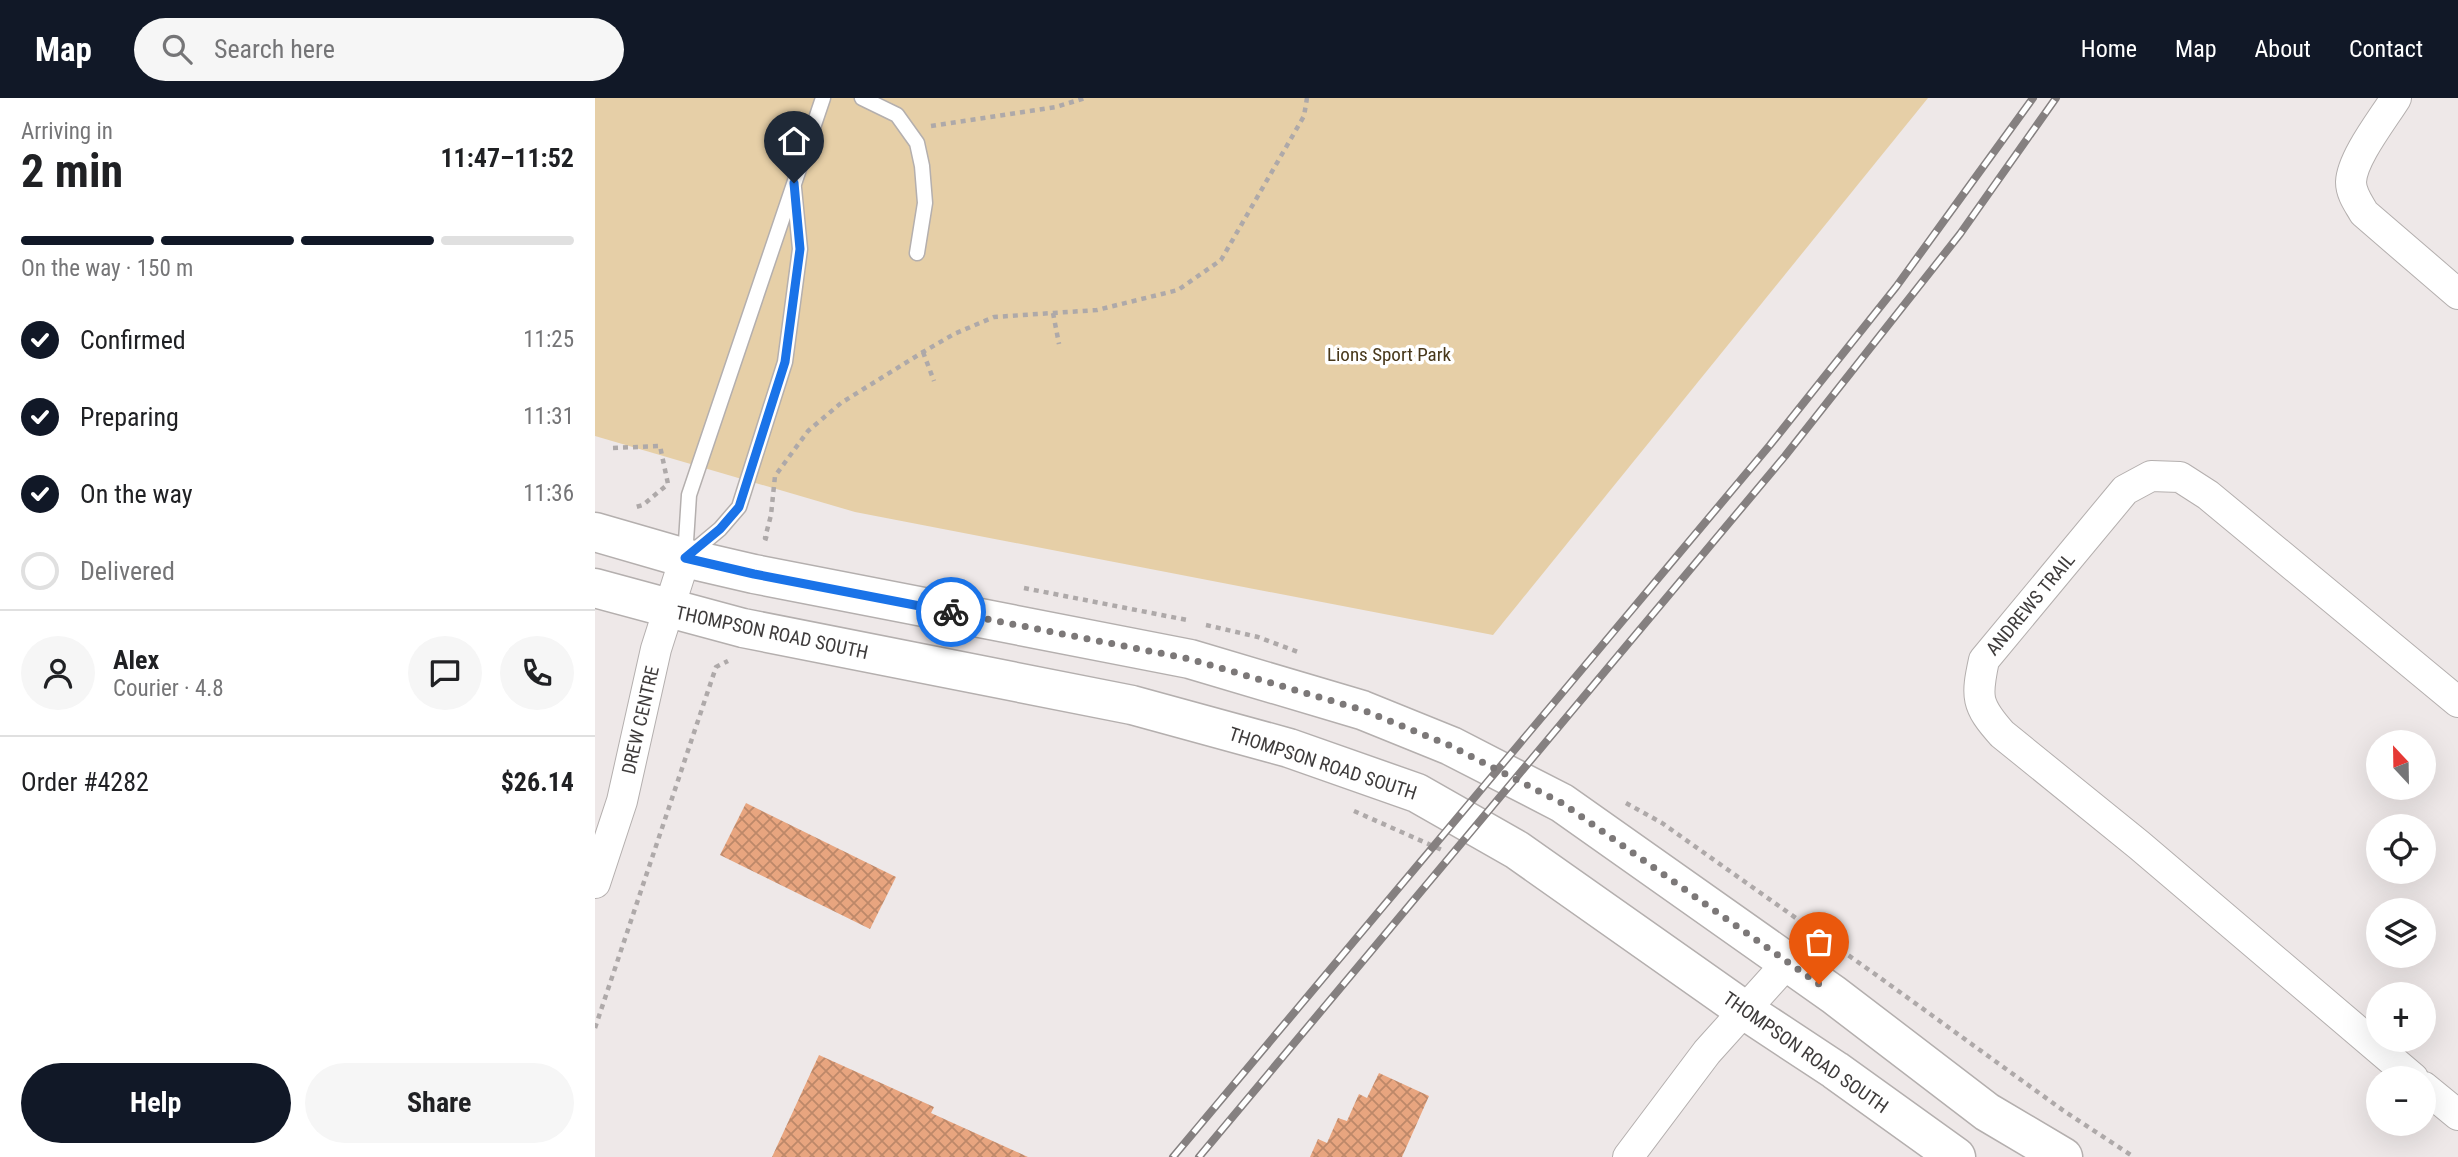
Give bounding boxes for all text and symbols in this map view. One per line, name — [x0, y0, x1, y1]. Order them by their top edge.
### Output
search box — [134, 18, 624, 81]
text: Map — [35, 30, 92, 69]
icon: search — [158, 30, 196, 68]
text: Search here — [214, 34, 335, 64]
text: Home — [2081, 35, 2137, 63]
text: Map — [2175, 35, 2217, 63]
text: About — [2255, 35, 2311, 63]
text: Contact — [2349, 35, 2423, 63]
pin — [764, 111, 824, 183]
text: Arriving in — [21, 118, 113, 145]
icon: home — [775, 122, 813, 160]
text: 11:47–11:52 — [440, 143, 574, 173]
text: 2 min — [21, 144, 123, 198]
text: On the way · 150 m — [21, 255, 193, 282]
icon: check — [21, 321, 59, 359]
text: Confirmed — [80, 325, 186, 355]
text: 11:25 — [523, 326, 574, 353]
park label: Lions Sport Park — [1327, 343, 1451, 366]
icon: check — [21, 398, 59, 436]
text: Preparing — [80, 402, 179, 432]
text: 11:31 — [523, 403, 574, 430]
icon: check — [21, 475, 59, 513]
text: On the way — [80, 479, 193, 509]
text: 11:36 — [523, 480, 574, 507]
street label: ANDREWS TRAIL — [1981, 549, 2080, 660]
text: Delivered — [80, 556, 175, 586]
courier — [916, 577, 986, 647]
icon: bike — [932, 593, 970, 631]
street label: THOMPSON ROAD SOUTH — [673, 601, 870, 664]
button: person — [21, 636, 95, 710]
button: chat — [408, 636, 482, 710]
button: phone — [500, 636, 574, 710]
text: Alex — [113, 645, 159, 675]
street label: DREW CENTRE — [617, 664, 664, 776]
text: Courier · 4.8 — [113, 675, 224, 702]
street label: THOMPSON ROAD SOUTH — [1226, 722, 1420, 805]
north arrow — [2366, 730, 2436, 800]
map controls — [2366, 730, 2436, 1136]
text: Order #4282 — [21, 767, 149, 797]
text: $26.14 — [501, 767, 574, 797]
button: locate — [2366, 814, 2436, 884]
button: layers — [2366, 898, 2436, 968]
pin — [1789, 912, 1849, 984]
icon: bag — [1800, 923, 1838, 961]
button: + — [2366, 982, 2436, 1052]
street label: THOMPSON ROAD SOUTH — [1719, 987, 1893, 1118]
button: Help — [21, 1063, 291, 1143]
button: Share — [305, 1063, 574, 1143]
button: − — [2366, 1066, 2436, 1136]

